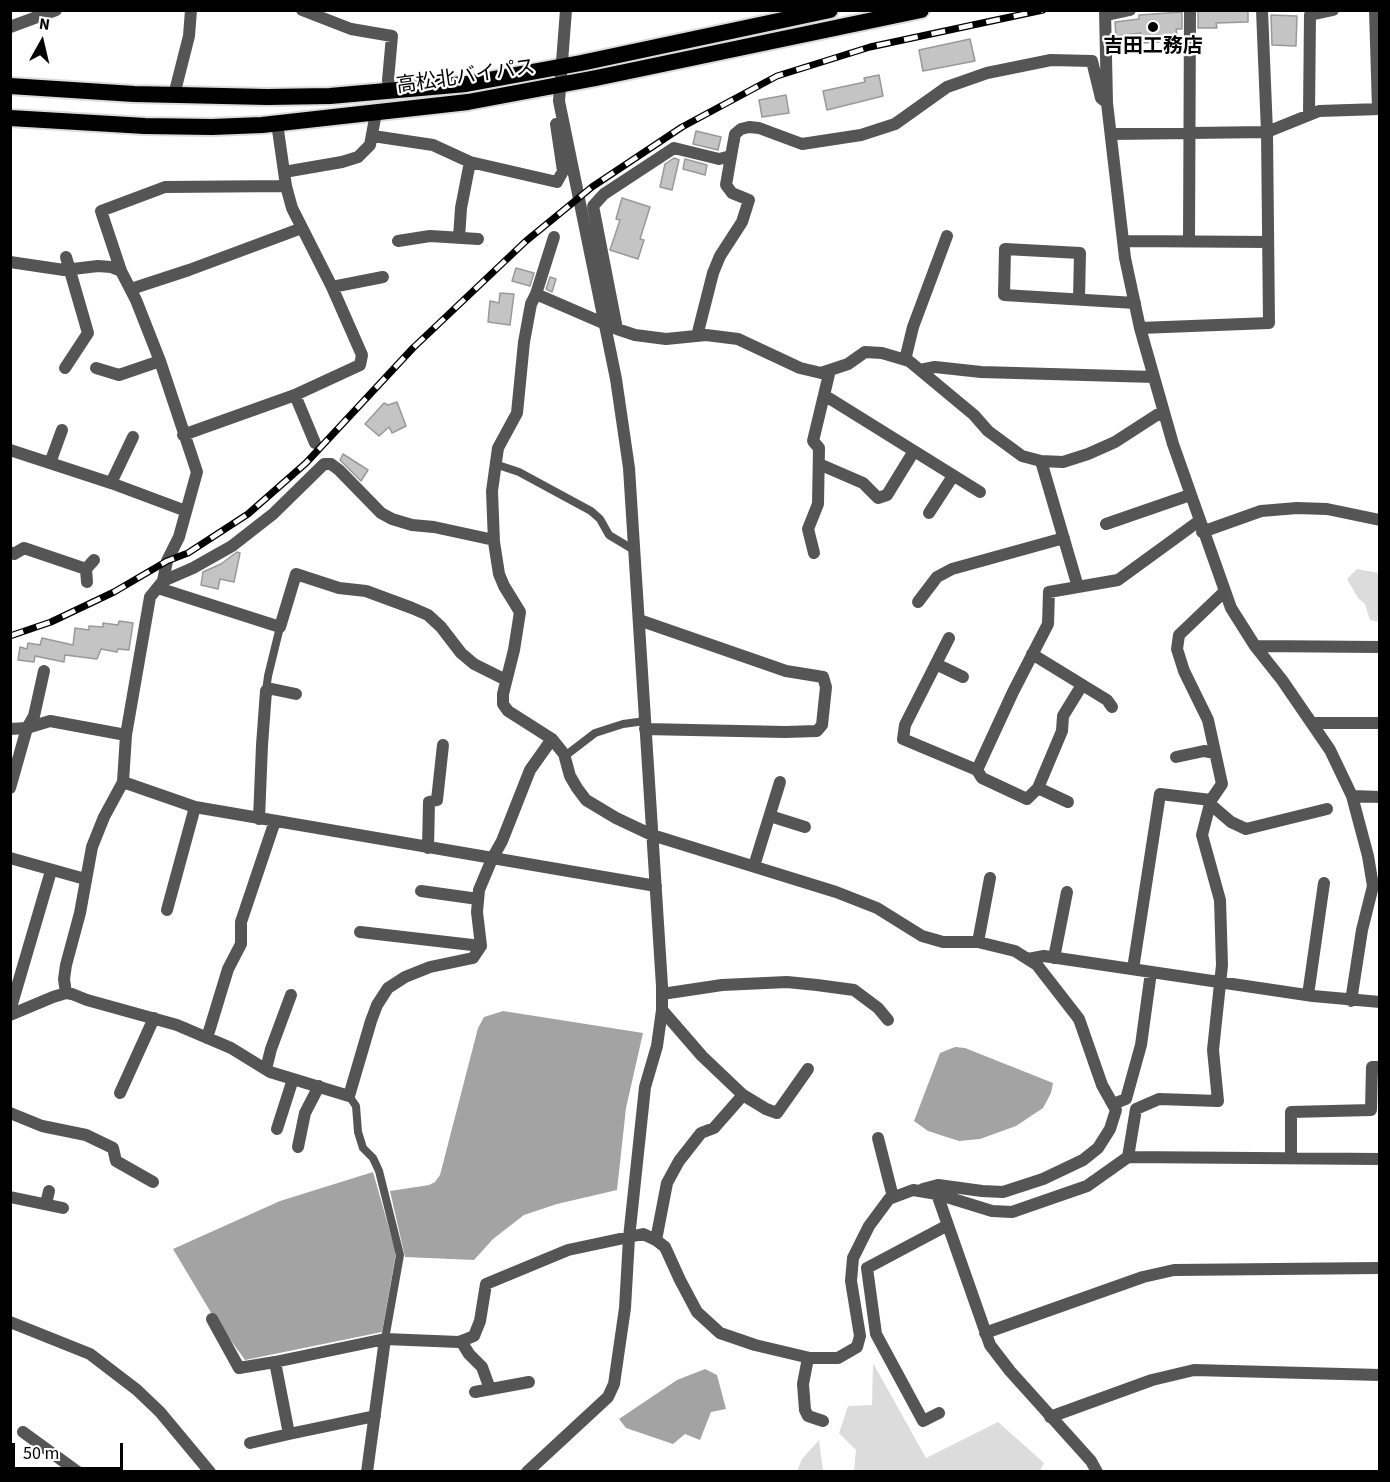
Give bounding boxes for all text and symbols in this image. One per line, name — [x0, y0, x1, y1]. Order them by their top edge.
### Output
north arrow — [12, 12, 72, 72]
text: N — [38, 13, 51, 36]
marker: 吉田工務店 — [1146, 20, 1160, 34]
place label: 吉田工務店 — [1103, 36, 1203, 60]
street label: 高松北バイパス — [395, 56, 537, 100]
scale bar — [15, 1431, 126, 1469]
text: 50 m — [23, 1441, 59, 1466]

